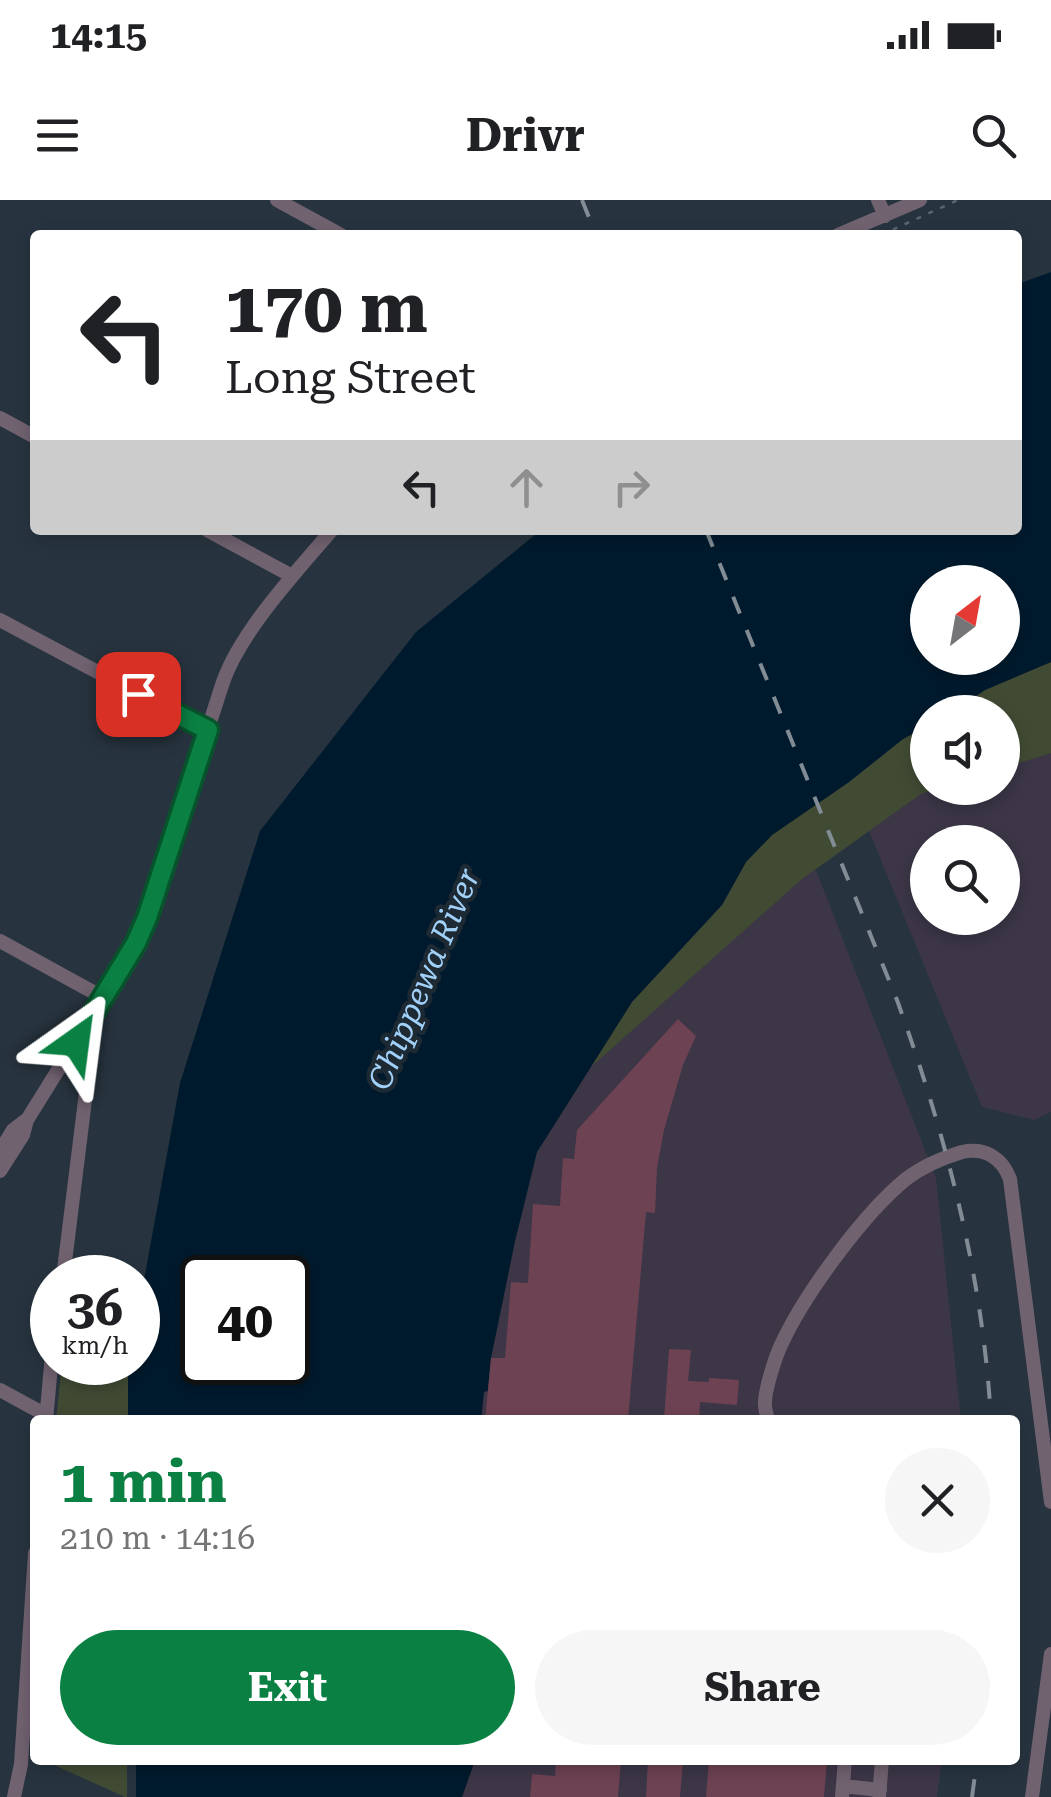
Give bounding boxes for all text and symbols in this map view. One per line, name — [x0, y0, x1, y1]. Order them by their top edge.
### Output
text: 14:15 — [50, 13, 147, 57]
icon: menu — [30, 108, 85, 163]
icon: search — [966, 108, 1021, 163]
text: Drivr — [466, 109, 585, 162]
text: 170 m — [225, 267, 428, 349]
icon: left — [60, 270, 190, 400]
text: Long Street — [225, 351, 476, 404]
icon: left — [394, 460, 449, 515]
icon: ahead — [499, 460, 554, 515]
icon: right — [604, 460, 659, 515]
north arrow — [910, 565, 1020, 675]
map controls — [910, 565, 1020, 935]
pin — [96, 652, 181, 737]
icon: arrive — [111, 667, 166, 722]
button: sound — [910, 695, 1020, 805]
button: search — [910, 825, 1020, 935]
water label: Chippewa River — [360, 862, 488, 1096]
position arrow — [24, 990, 128, 1094]
speed limit sign: 40 — [180, 1255, 310, 1385]
text: 36 — [67, 1279, 123, 1337]
text: km/h — [62, 1331, 128, 1360]
text: 1 min — [60, 1446, 227, 1517]
button: close — [885, 1448, 990, 1553]
text: 210 m · 14:16 — [60, 1519, 255, 1557]
button: Exit — [60, 1630, 515, 1745]
button: Share — [535, 1630, 990, 1745]

